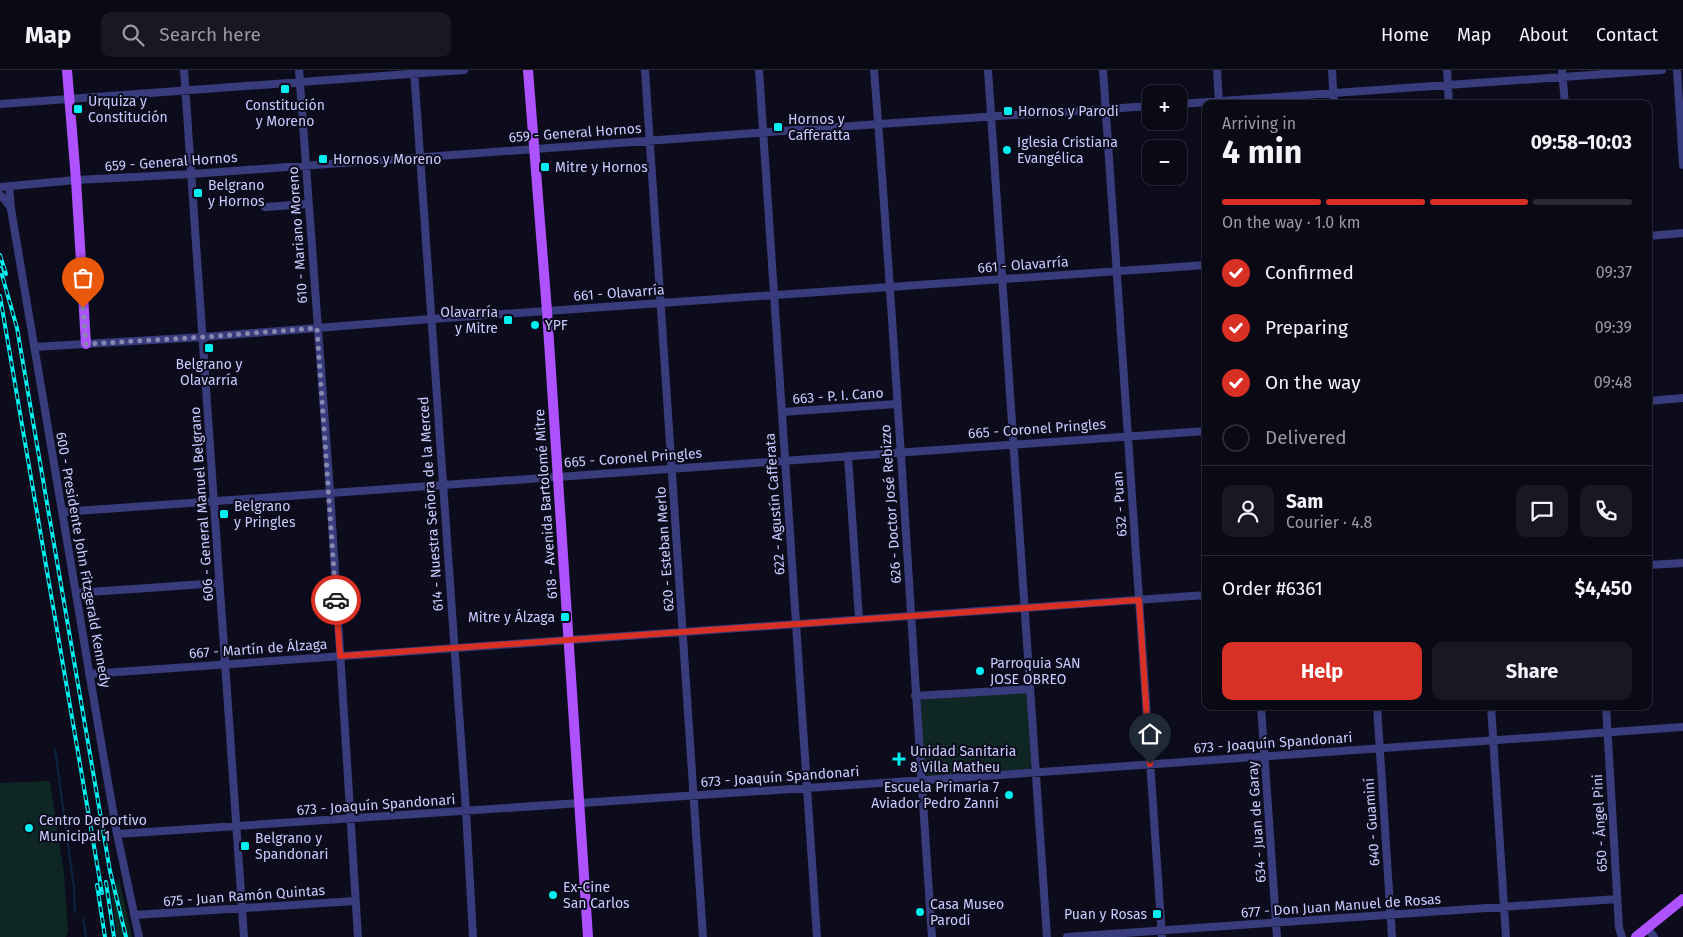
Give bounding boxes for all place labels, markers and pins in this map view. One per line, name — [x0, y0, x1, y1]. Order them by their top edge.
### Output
marker: Constitución y Moreno — [279, 83, 291, 95]
place label: Urquiza y Constitución — [88, 93, 168, 126]
place label: Constitución y Moreno — [245, 97, 325, 130]
marker: Urquiza y Constitución — [72, 103, 84, 115]
place label: Hornos y Parodi — [1018, 103, 1119, 120]
marker: Hornos y Parodi — [1002, 105, 1014, 117]
place label: Hornos y Cafferatta — [788, 111, 850, 144]
marker: Hornos y Cafferatta — [772, 121, 784, 133]
place label: Iglesia Cristiana Evangélica — [1017, 134, 1118, 167]
marker: Iglesia Cristiana Evangélica — [1001, 144, 1013, 156]
place label: Hornos y Moreno — [333, 151, 441, 168]
marker: Hornos y Moreno — [317, 153, 329, 165]
place label: Mitre y Hornos — [555, 159, 648, 176]
marker: Mitre y Hornos — [539, 161, 551, 173]
place label: Belgrano y Hornos — [208, 177, 265, 210]
marker: Belgrano y Hornos — [192, 187, 204, 199]
pin — [62, 257, 104, 308]
place label: Olavarría y Mitre — [440, 304, 498, 337]
marker: Olavarría y Mitre — [502, 314, 514, 326]
place label: YPF — [545, 317, 568, 334]
marker: YPF — [529, 319, 541, 331]
marker: Belgrano y Olavarría — [203, 342, 215, 354]
place label: Belgrano y Olavarría — [175, 356, 243, 389]
place label: Belgrano y Pringles — [234, 498, 296, 531]
marker: Belgrano y Pringles — [218, 508, 230, 520]
place label: Mitre y Álzaga — [468, 608, 555, 626]
marker: Mitre y Álzaga — [559, 611, 571, 623]
place label: Parroquia SAN JOSE OBREO — [990, 655, 1080, 688]
marker: Parroquia SAN JOSE OBREO — [974, 665, 986, 677]
pin — [1129, 713, 1171, 764]
place label: Unidad Sanitaria 8 Villa Matheu — [910, 743, 1016, 776]
marker: Unidad Sanitaria 8 Villa Matheu — [892, 752, 906, 766]
place label: Escuela Primaria 7 Aviador Pedro Zanni — [871, 779, 999, 812]
marker: Escuela Primaria 7 Aviador Pedro Zanni — [1003, 789, 1015, 801]
place label: Centro Deportivo Municipal 1 — [39, 812, 147, 845]
marker: Centro Deportivo Municipal 1 — [23, 822, 35, 834]
place label: Belgrano y Spandonari — [255, 830, 328, 863]
marker: Belgrano y Spandonari — [239, 840, 251, 852]
place label: Ex-Cine San Carlos — [563, 879, 630, 912]
marker: Ex-Cine San Carlos — [547, 889, 559, 901]
place label: Casa Museo Parodi — [930, 896, 1004, 929]
marker: Casa Museo Parodi — [914, 906, 926, 918]
place label: Puan y Rosas — [1064, 906, 1147, 923]
marker: Puan y Rosas — [1151, 908, 1163, 920]

